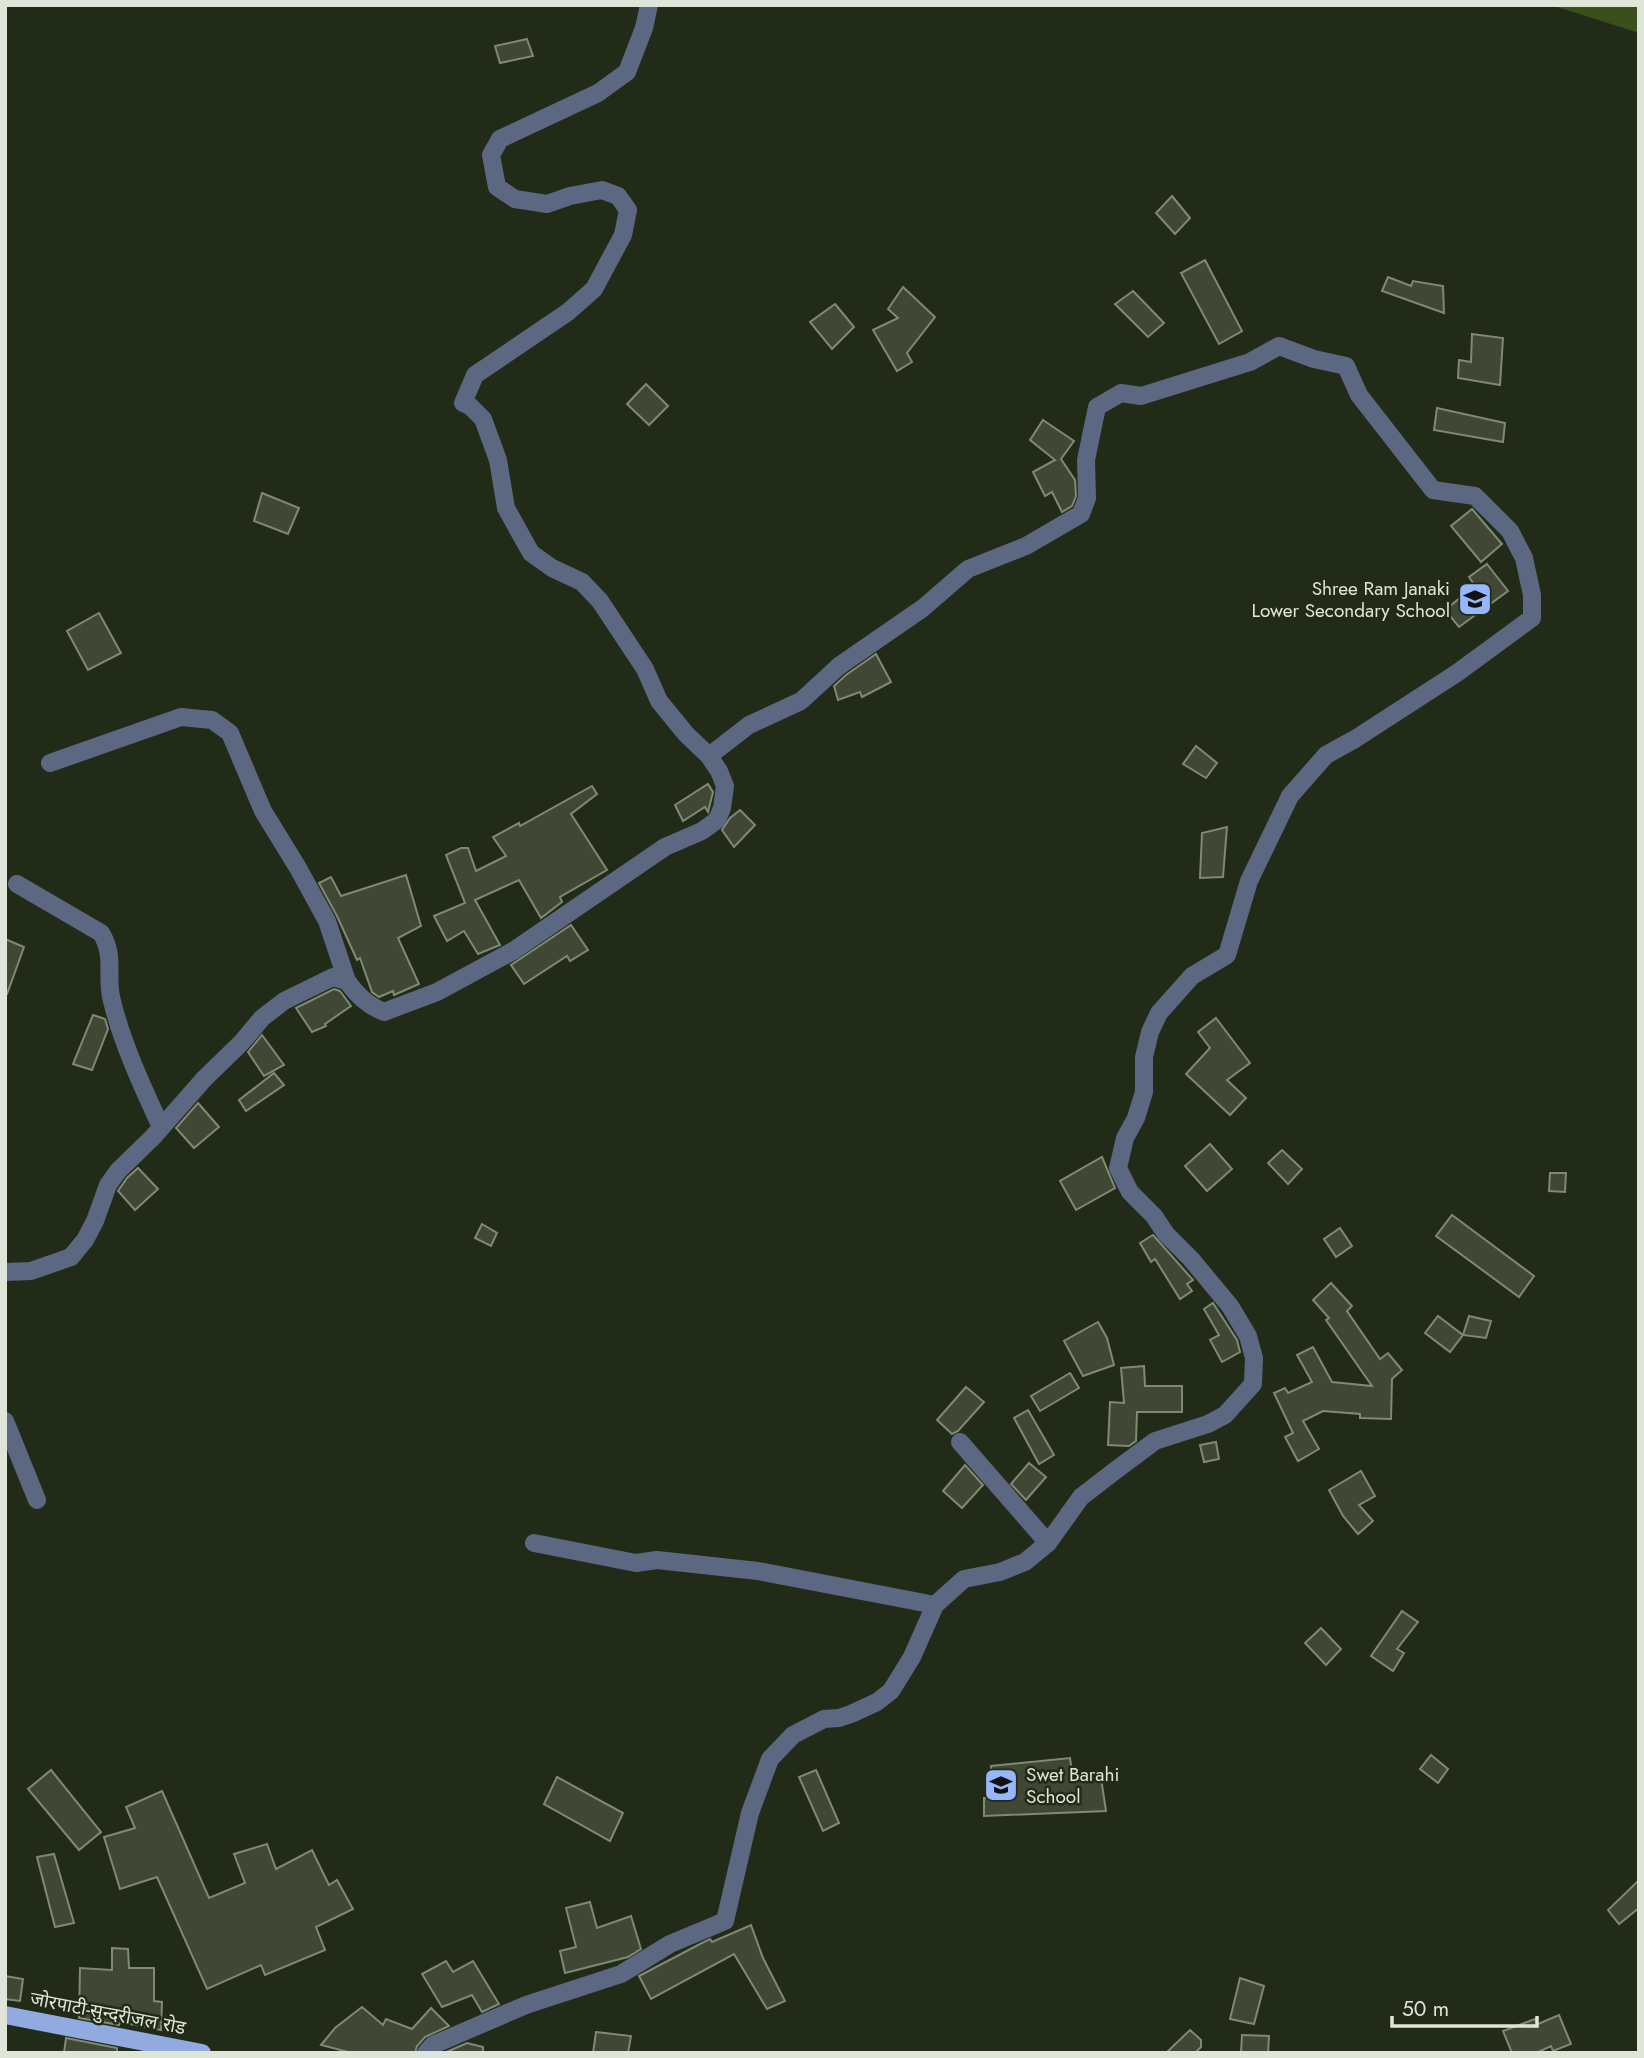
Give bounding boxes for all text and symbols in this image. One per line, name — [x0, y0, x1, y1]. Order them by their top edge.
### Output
place label: Shree Ram Janaki Lower Secondary School — [1251, 575, 1450, 624]
school or university icon: Shree Ram Janaki Lower Secondary School — [1456, 580, 1494, 618]
place label: Swet Barahi School — [1026, 1761, 1119, 1810]
school or university icon: Swet Barahi School — [982, 1766, 1020, 1804]
scale bar — [1392, 1984, 1537, 2028]
street label: जोरपाटी-सुन्दरीजल रोड — [28, 1985, 189, 2041]
text: 50 m — [1402, 1994, 1449, 2024]

